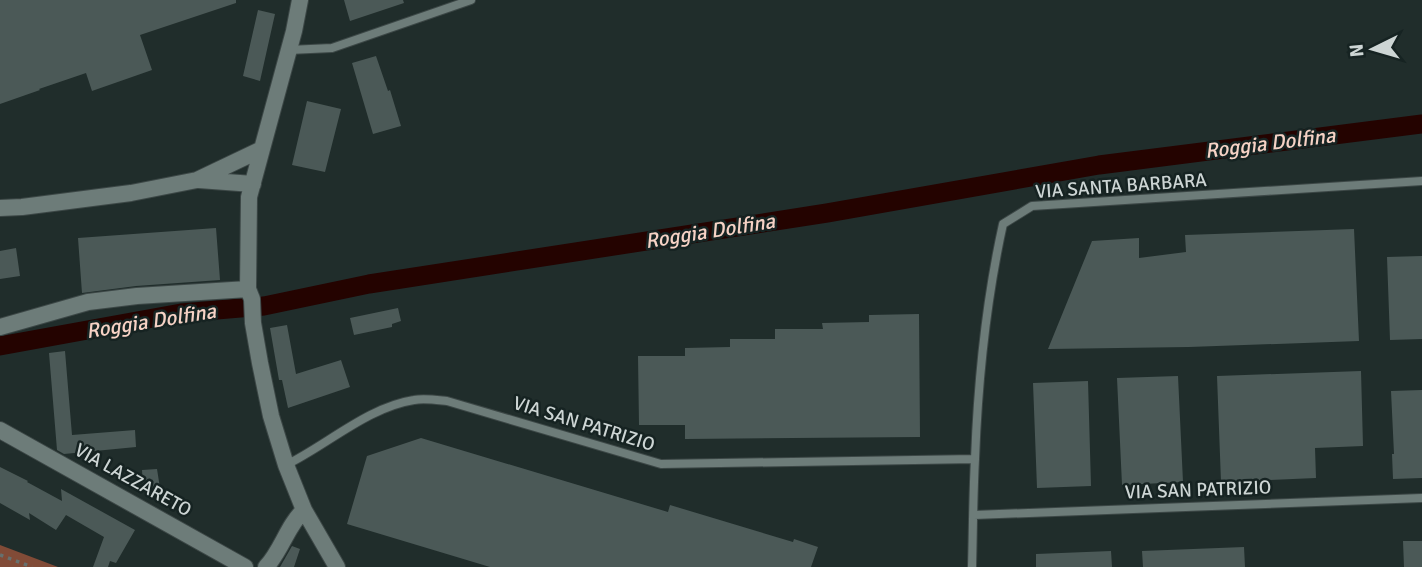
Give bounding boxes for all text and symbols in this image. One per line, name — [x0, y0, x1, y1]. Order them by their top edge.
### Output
north arrow — [1338, 14, 1408, 84]
text: N — [1345, 43, 1370, 58]
water label: Roggia Dolfina — [1203, 122, 1338, 164]
street label: VIA SANTA BARBARA — [1034, 168, 1208, 204]
water label: Roggia Dolfina — [643, 208, 778, 254]
water label: Roggia Dolfina — [84, 298, 219, 344]
street label: VIA SAN PATRIZIO — [510, 391, 658, 457]
street label: VIA LAZZARETO — [70, 438, 196, 522]
street label: VIA SAN PATRIZIO — [1124, 475, 1272, 505]

